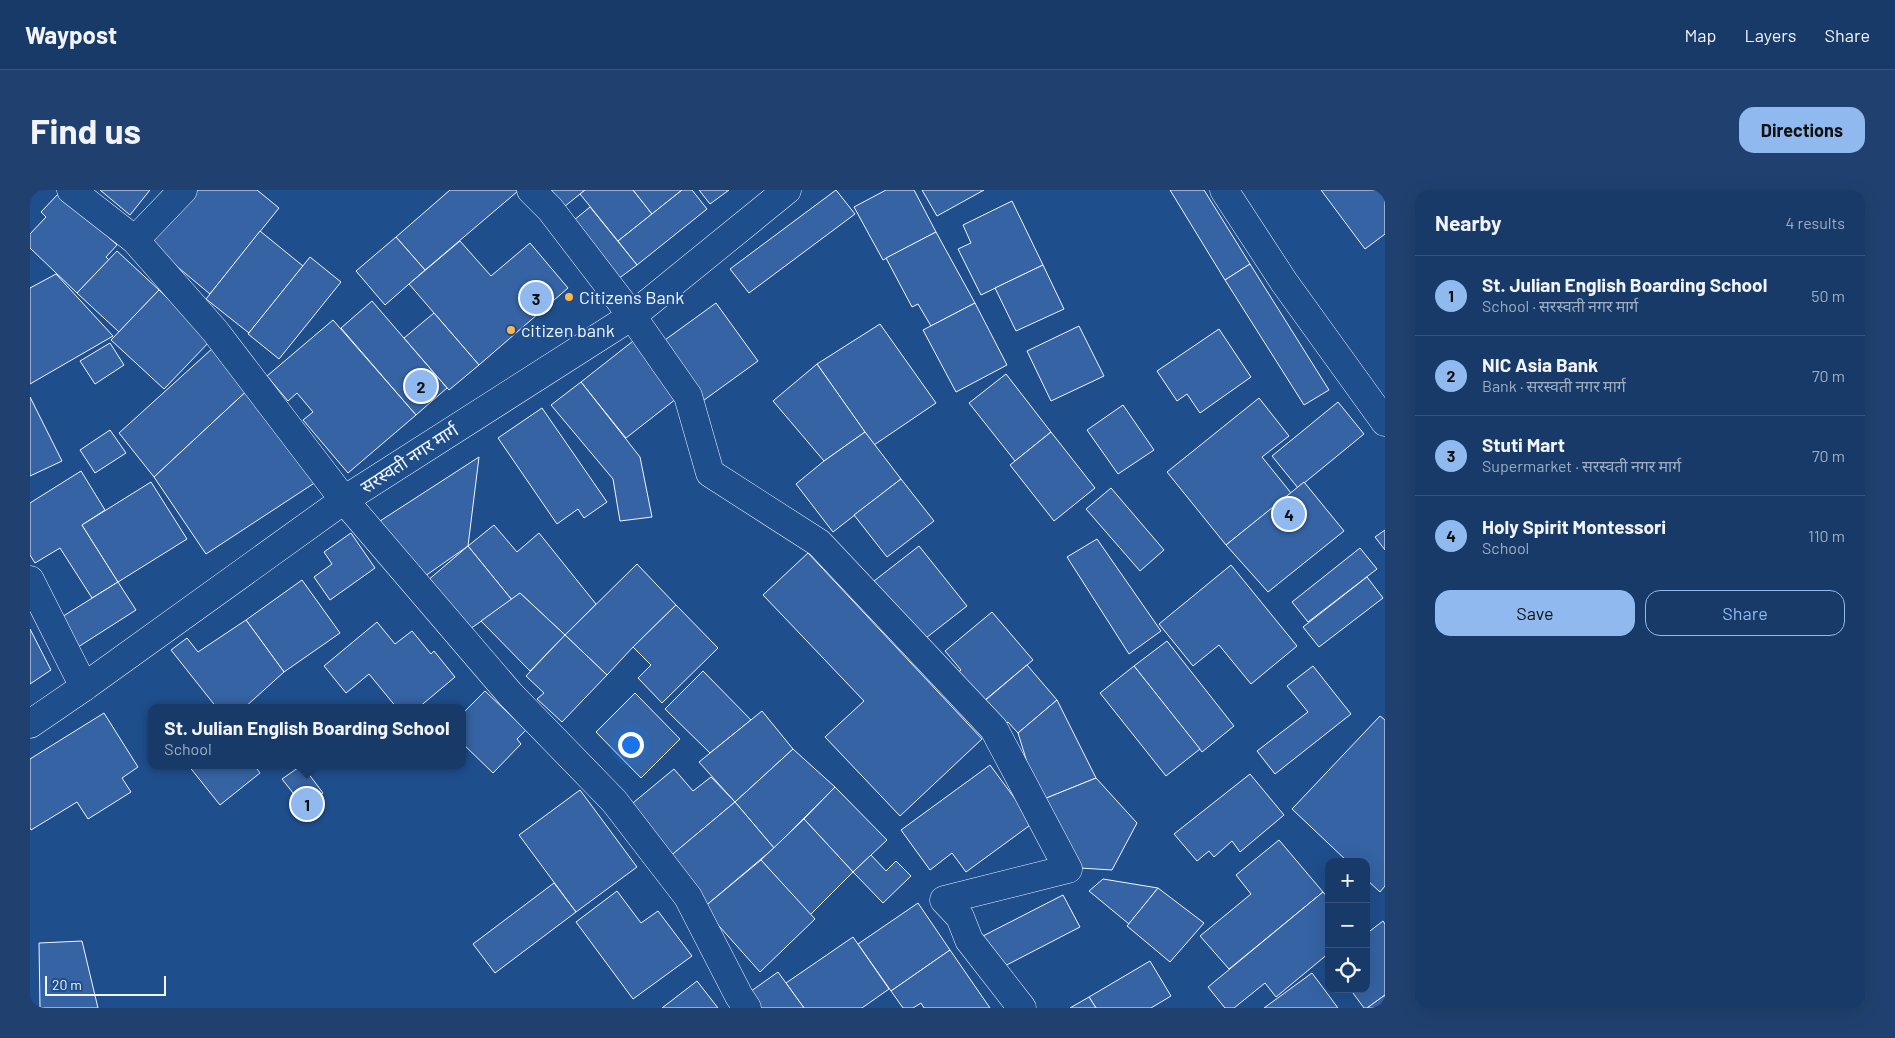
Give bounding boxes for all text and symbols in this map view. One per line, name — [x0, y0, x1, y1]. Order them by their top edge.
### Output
text: Waypost — [25, 20, 117, 49]
text: Map — [1684, 24, 1716, 46]
text: Layers — [1744, 24, 1797, 46]
text: Share — [1825, 24, 1870, 46]
button: Directions — [1739, 107, 1865, 153]
text: Find us — [30, 109, 141, 151]
text: Nearby — [1435, 210, 1501, 235]
text: 4 results — [1785, 213, 1845, 232]
text: St. Julian English Boarding School — [1482, 273, 1767, 296]
pin: 3 — [520, 279, 552, 317]
place label: Citizens Bank — [579, 286, 684, 308]
text: 1 — [1448, 286, 1454, 305]
text: 50 m — [1811, 286, 1845, 305]
marker: Citizens Bank — [563, 291, 575, 303]
text: School · सरस्वती नगर मार्ग — [1482, 296, 1638, 315]
place label: citizen bank — [521, 319, 615, 341]
marker: citizen bank — [505, 324, 517, 336]
text: NIC Asia Bank — [1482, 353, 1598, 376]
text: 2 — [1447, 366, 1455, 385]
text: 70 m — [1812, 366, 1845, 385]
pin: 2 — [405, 367, 437, 405]
text: Bank · सरस्वती नगर मार्ग — [1482, 376, 1626, 395]
street label: सरस्वती नगर मार्ग — [356, 418, 463, 498]
text: Stuti Mart — [1482, 433, 1565, 456]
text: 3 — [1447, 446, 1455, 465]
text: 70 m — [1812, 446, 1845, 465]
text: Supermarket · सरस्वती नगर मार्ग — [1482, 456, 1681, 475]
pin: 4 — [1273, 495, 1305, 533]
text: Holy Spirit Montessori — [1482, 515, 1666, 538]
text: 4 — [1446, 526, 1456, 545]
text: 110 m — [1808, 526, 1845, 545]
text: School — [1482, 538, 1529, 557]
button: Save — [1435, 590, 1635, 636]
button: Share — [1645, 590, 1845, 636]
popup — [148, 704, 466, 769]
text: St. Julian English Boarding School — [164, 716, 450, 739]
your location — [618, 732, 644, 758]
text: School — [164, 739, 212, 758]
pin: 1 — [291, 785, 323, 823]
map controls — [1325, 858, 1370, 993]
button: + — [1325, 858, 1370, 903]
button: − — [1325, 903, 1370, 948]
button: locate — [1325, 948, 1370, 993]
scale bar — [45, 973, 166, 996]
text: 20 m — [52, 976, 82, 993]

